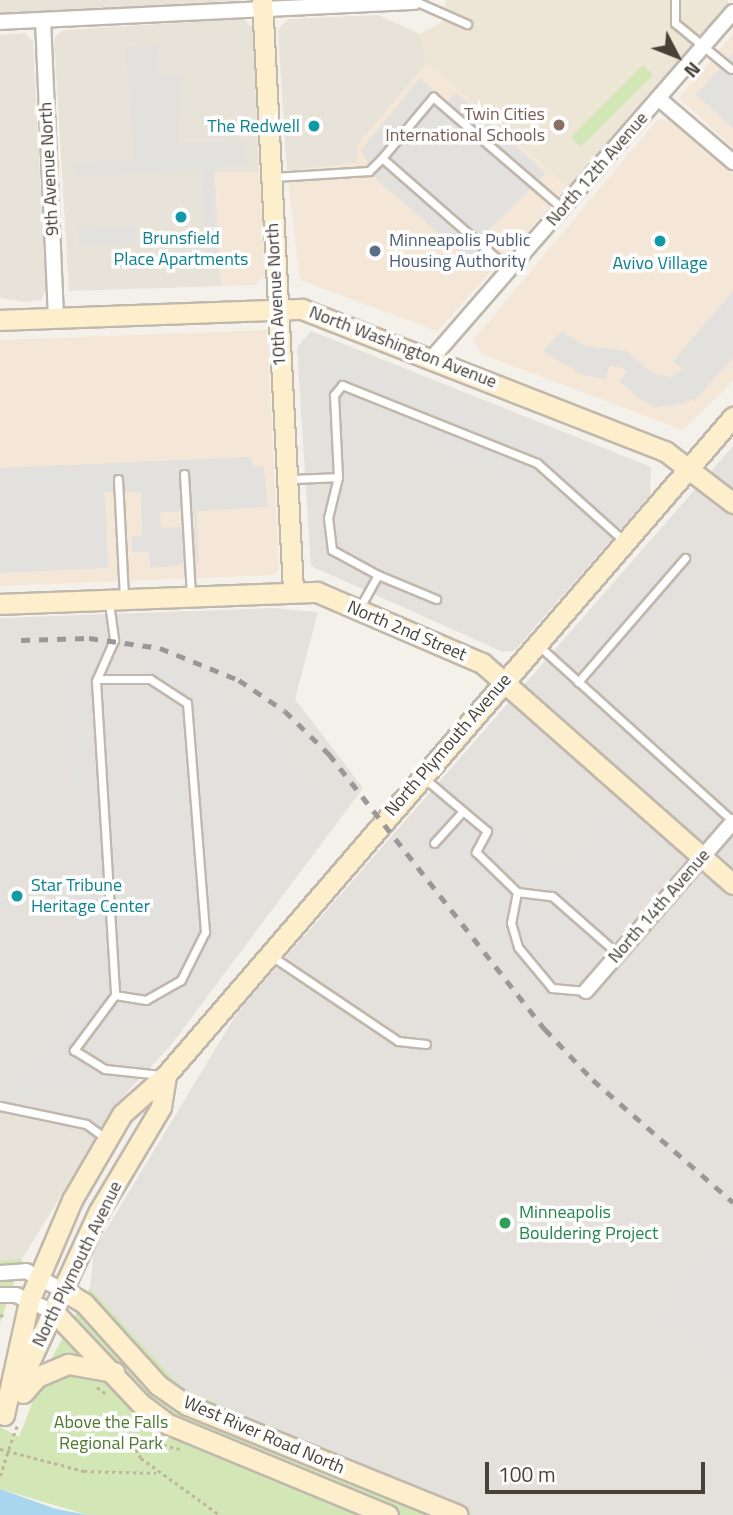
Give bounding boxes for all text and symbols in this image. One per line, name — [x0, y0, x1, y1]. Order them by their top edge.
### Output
north arrow — [642, 21, 712, 91]
text: N — [678, 56, 708, 85]
street label: 9th Avenue North — [35, 101, 63, 237]
place label: Twin Cities International Schools — [385, 104, 545, 146]
street label: North 12th Avenue — [542, 108, 652, 230]
place label: The Redwell — [207, 115, 300, 137]
marker: Twin Cities International Schools — [551, 117, 567, 133]
marker: The Redwell — [306, 118, 322, 134]
marker: Brunsfield Place Apartments — [173, 209, 189, 225]
street label: 10th Avenue North — [261, 222, 291, 368]
place label: Brunsfield Place Apartments — [114, 228, 248, 270]
place label: Minneapolis Public Housing Authority — [389, 230, 531, 272]
marker: Avivo Village — [652, 233, 668, 249]
marker: Minneapolis Public Housing Authority — [367, 243, 383, 259]
place label: Avivo Village — [612, 252, 708, 274]
street label: North Washington Avenue — [306, 301, 500, 393]
street label: North 2nd Street — [344, 596, 470, 666]
street label: North Plymouth Avenue — [380, 669, 516, 821]
street label: North 14th Avenue — [604, 845, 714, 967]
place label: Star Tribune Heritage Center — [31, 875, 150, 917]
marker: Star Tribune Heritage Center — [9, 888, 25, 904]
street label: North Plymouth Avenue — [27, 1178, 127, 1350]
place label: Minneapolis Bouldering Project — [519, 1202, 658, 1244]
marker: Minneapolis Bouldering Project — [497, 1215, 513, 1231]
street label: West River Road North — [180, 1391, 348, 1479]
park label: Above the Falls Regional Park — [54, 1412, 168, 1454]
scale bar — [488, 1448, 708, 1492]
text: 100 m — [498, 1458, 555, 1490]

